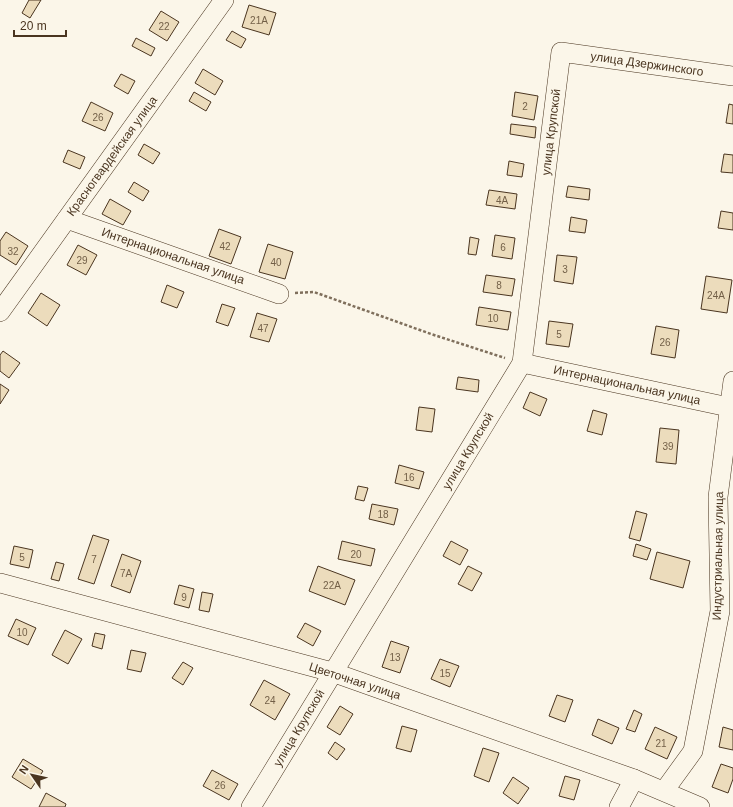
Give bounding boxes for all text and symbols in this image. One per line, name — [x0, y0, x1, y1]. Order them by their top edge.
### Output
scale bar — [14, 12, 66, 38]
house number: 21А — [250, 15, 268, 26]
text: 20 m — [20, 19, 47, 33]
house number: 22 — [158, 21, 170, 32]
street label: улица Дзержинского — [590, 49, 705, 79]
street label: улица Крупской — [539, 88, 563, 176]
street label: Красногвардейская улица — [64, 93, 160, 219]
house number: 2 — [522, 101, 528, 112]
house number: 26 — [92, 112, 104, 123]
house number: 4А — [496, 195, 508, 206]
street label: Интернациональная улица — [100, 225, 247, 287]
house number: 42 — [219, 241, 231, 252]
house number: 6 — [500, 242, 506, 253]
house number: 32 — [7, 246, 19, 257]
house number: 29 — [76, 255, 88, 266]
house number: 40 — [270, 257, 282, 268]
house number: 3 — [562, 264, 568, 275]
house number: 8 — [496, 280, 502, 291]
house number: 24А — [707, 290, 725, 301]
house number: 10 — [487, 313, 499, 324]
house number: 47 — [257, 323, 269, 334]
house number: 5 — [556, 329, 562, 340]
house number: 26 — [659, 337, 671, 348]
street label: Интернациональная улица — [552, 363, 702, 408]
street label: улица Крупской — [440, 410, 496, 492]
house number: 39 — [662, 441, 674, 452]
house number: 16 — [403, 472, 415, 483]
street label: Индустриальная улица — [710, 491, 726, 621]
house number: 18 — [377, 509, 389, 520]
house number: 20 — [350, 549, 362, 560]
house number: 5 — [19, 552, 25, 563]
house number: 7 — [91, 554, 97, 565]
house number: 7А — [120, 568, 132, 579]
house number: 22А — [323, 580, 341, 591]
house number: 9 — [181, 592, 187, 603]
house number: 10 — [16, 627, 28, 638]
house number: 13 — [389, 652, 401, 663]
street label: Цветочная улица — [307, 660, 403, 703]
house number: 15 — [439, 668, 451, 679]
street label: улица Крупской — [271, 687, 327, 769]
house number: 24 — [264, 695, 276, 706]
house number: 21 — [655, 738, 667, 749]
north arrow — [12, 755, 52, 795]
text: N — [17, 763, 31, 776]
house number: 26 — [214, 780, 226, 791]

